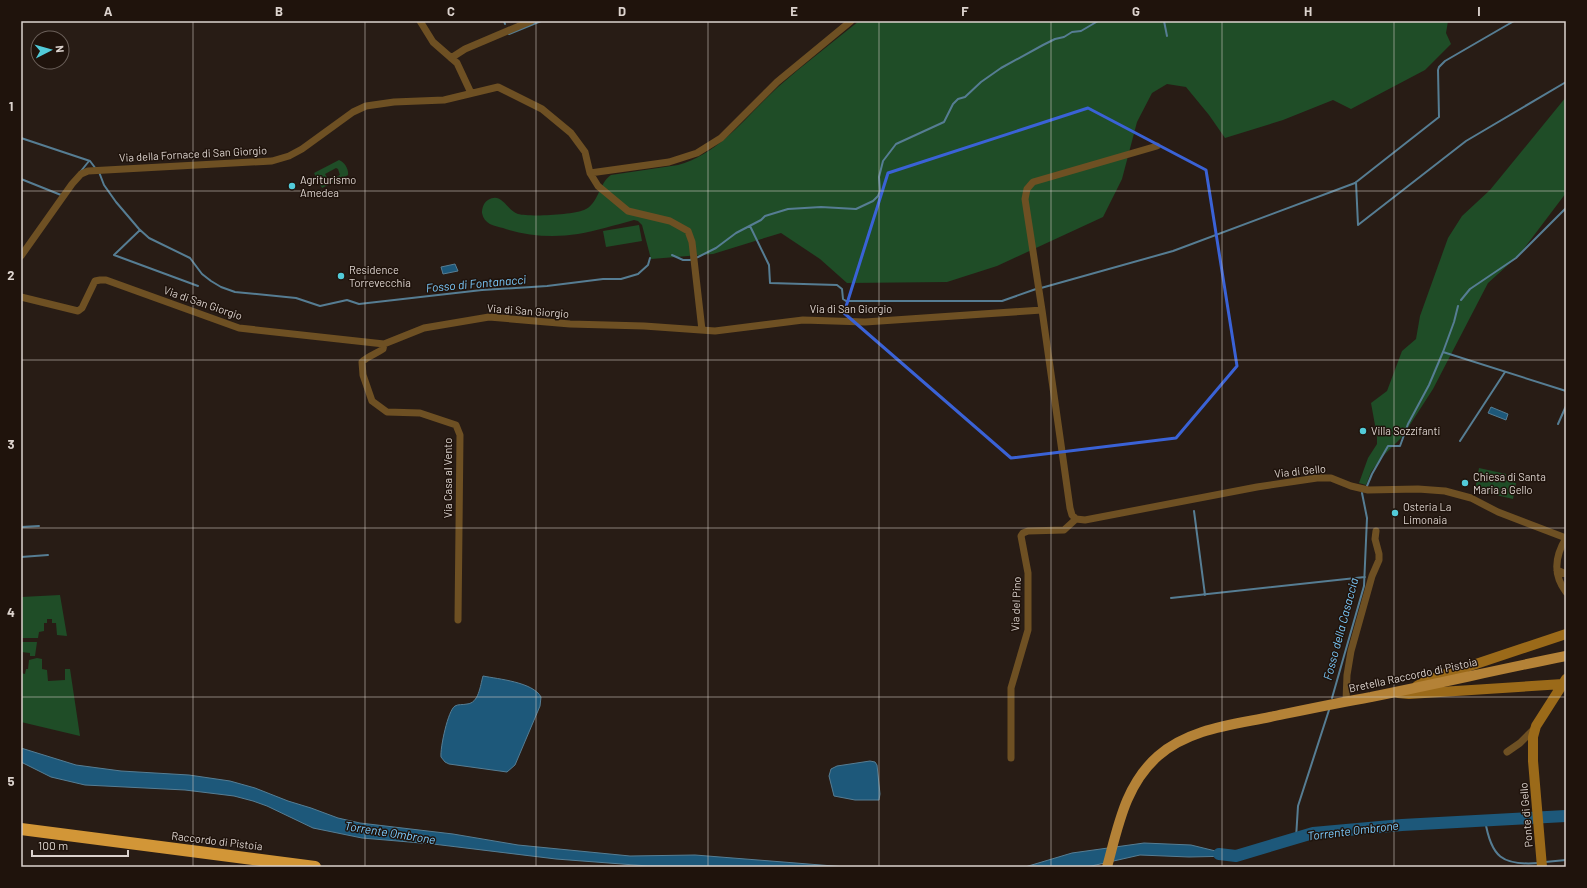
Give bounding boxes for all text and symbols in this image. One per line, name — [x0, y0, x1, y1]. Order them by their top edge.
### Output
text: A — [104, 3, 113, 19]
text: B — [275, 3, 283, 19]
text: C — [447, 3, 455, 19]
text: D — [618, 3, 626, 19]
text: E — [790, 3, 798, 19]
text: F — [961, 3, 969, 19]
text: G — [1132, 3, 1140, 19]
text: H — [1304, 3, 1312, 19]
text: I — [1477, 3, 1481, 19]
north arrow — [30, 30, 70, 70]
text: N — [54, 45, 67, 53]
text: 1 — [9, 98, 13, 114]
street label: Via della Fornace di San Giorgio — [119, 143, 267, 164]
place label: Agriturismo Amedea — [300, 173, 356, 199]
marker: Agriturismo Amedea — [287, 181, 297, 191]
place label: Residence Torrevecchia — [349, 263, 411, 289]
text: 2 — [7, 267, 15, 283]
marker: Residence Torrevecchia — [336, 271, 346, 281]
water label: Fosso di Fontanacci — [425, 272, 527, 294]
street label: Via di San Giorgio — [162, 283, 244, 322]
street label: Via di San Giorgio — [486, 301, 570, 320]
street label: Via di San Giorgio — [810, 302, 892, 315]
place label: Villa Sozzifanti — [1371, 424, 1440, 437]
marker: Villa Sozzifanti — [1358, 426, 1368, 436]
text: 3 — [7, 436, 15, 452]
street label: Via Casa al Vento — [441, 438, 454, 518]
street label: Via di Gello — [1274, 461, 1326, 480]
place label: Chiesa di Santa Maria a Gello — [1473, 470, 1546, 496]
marker: Chiesa di Santa Maria a Gello — [1460, 478, 1470, 488]
place label: Osteria La Limonaia — [1403, 500, 1451, 526]
marker: Osteria La Limonaia — [1390, 508, 1400, 518]
street label: Via del Pino — [1008, 576, 1023, 632]
water label: Fosso della Casaccia — [1320, 576, 1360, 681]
text: 4 — [7, 604, 15, 620]
street label: Bretella Raccordo di Pistoia — [1347, 655, 1478, 694]
text: 5 — [7, 773, 15, 789]
street label: Ponte di Gello — [1516, 782, 1535, 848]
water label: Torrente Ombrone — [1306, 817, 1399, 843]
water label: Torrente Ombrone — [344, 818, 437, 846]
street label: Raccordo di Pistoia — [171, 828, 263, 853]
scale bar — [32, 832, 128, 858]
text: 100 m — [38, 838, 68, 852]

